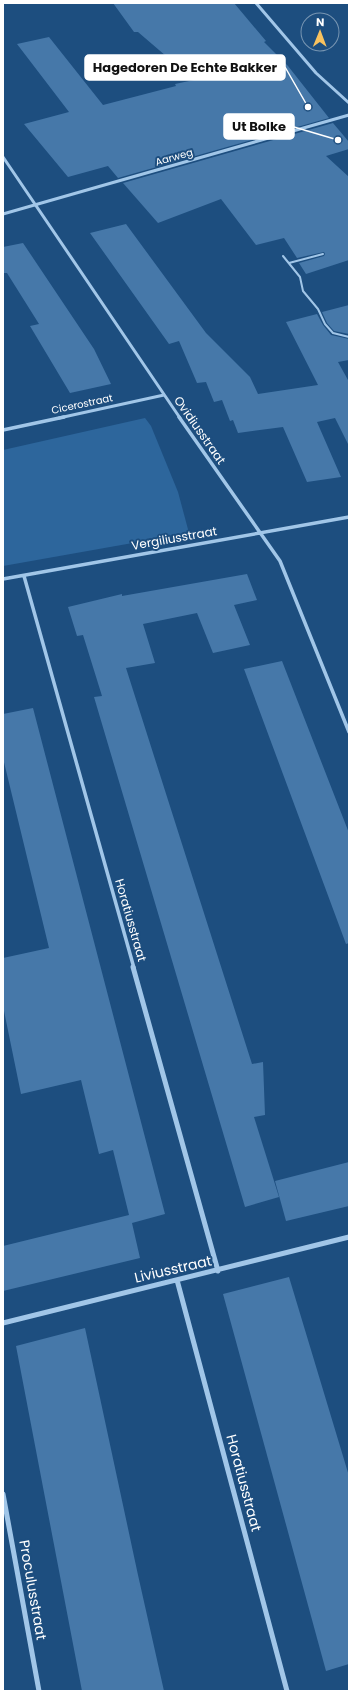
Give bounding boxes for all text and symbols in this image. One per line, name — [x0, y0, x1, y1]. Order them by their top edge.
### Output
north arrow — [300, 12, 340, 52]
text: N — [316, 14, 324, 30]
callout: Hagedoren De Echte Bakker — [85, 55, 285, 80]
text: Hagedoren De Echte Bakker — [93, 58, 278, 77]
callout: Ut Bolke — [224, 114, 294, 139]
text: Ut Bolke — [232, 117, 286, 136]
street label: Aarweg — [153, 144, 195, 170]
street label: Cicerostraat — [50, 390, 114, 418]
street label: Ovidiusstraat — [170, 392, 230, 468]
street label: Vergiliusstraat — [130, 522, 218, 554]
street label: Horatiusstraat — [111, 877, 151, 963]
street label: Liviusstraat — [132, 1250, 214, 1288]
street label: Horatiusstraat — [221, 1432, 267, 1534]
street label: Proculusstraat — [14, 1538, 52, 1642]

